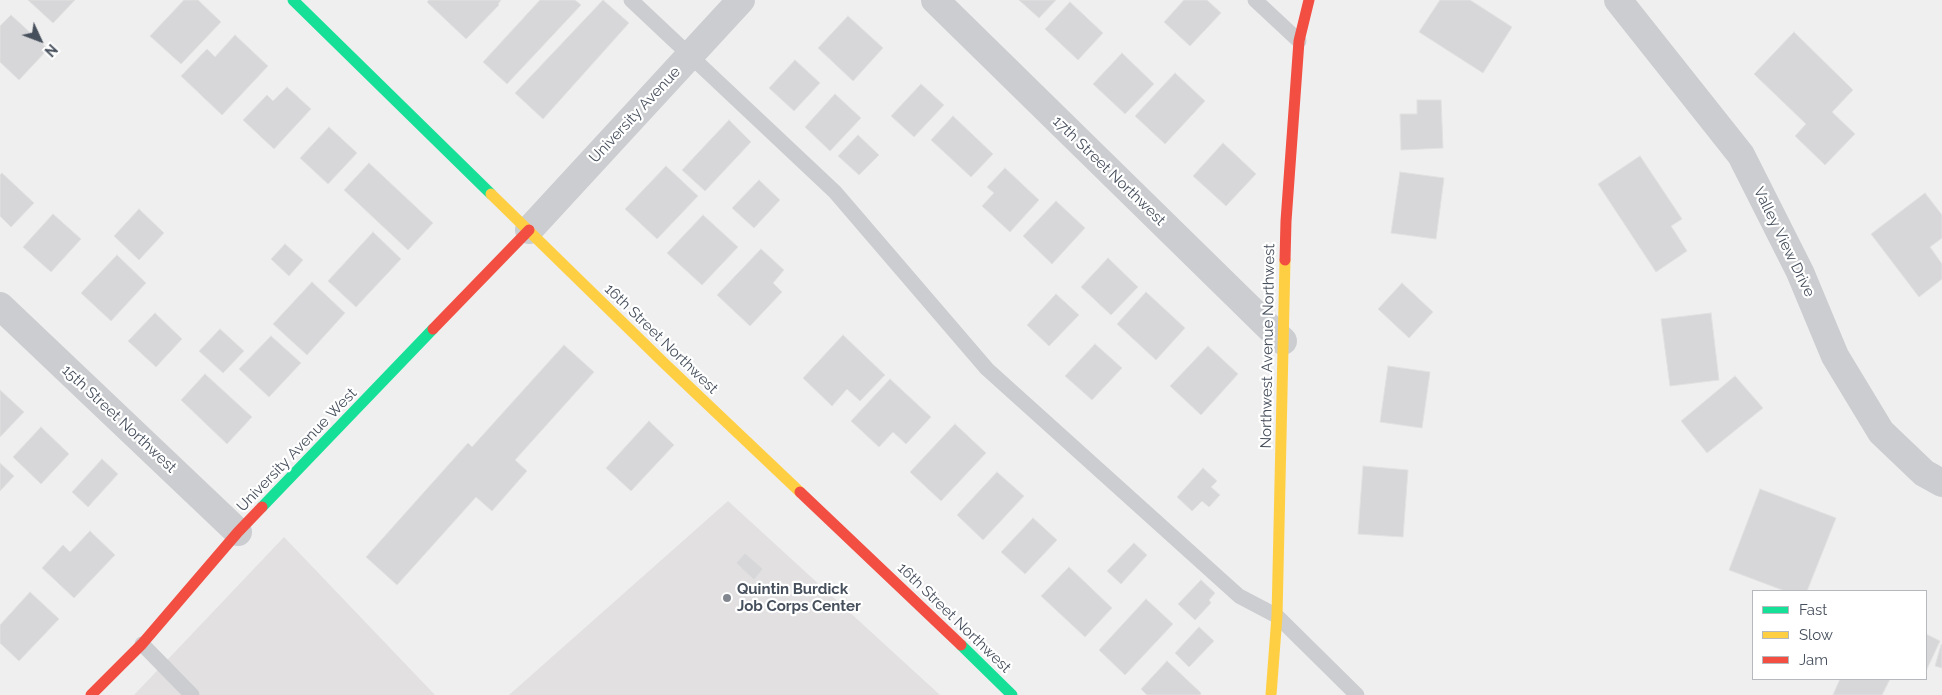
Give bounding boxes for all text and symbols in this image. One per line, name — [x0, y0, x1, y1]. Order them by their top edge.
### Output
north arrow — [15, 15, 65, 65]
text: N — [41, 41, 60, 60]
street label: University Avenue — [586, 63, 684, 167]
street label: 17th Street Northwest — [1049, 113, 1169, 229]
street label: Valley View Drive — [1750, 184, 1818, 300]
street label: Northwest Avenue Northwest — [1257, 243, 1279, 449]
street label: 16th Street Northwest — [601, 280, 721, 398]
street label: 15th Street Northwest — [58, 361, 180, 477]
street label: University Avenue West — [233, 384, 361, 516]
street label: 16th Street Northwest — [894, 559, 1014, 677]
place label: Quintin Burdick Job Corps Center — [737, 580, 861, 615]
legend — [1752, 590, 1927, 680]
marker: Quintin Burdick Job Corps Center — [721, 592, 733, 604]
text: Fast — [1799, 601, 1827, 619]
text: Slow — [1799, 626, 1833, 644]
text: Jam — [1799, 651, 1828, 669]

